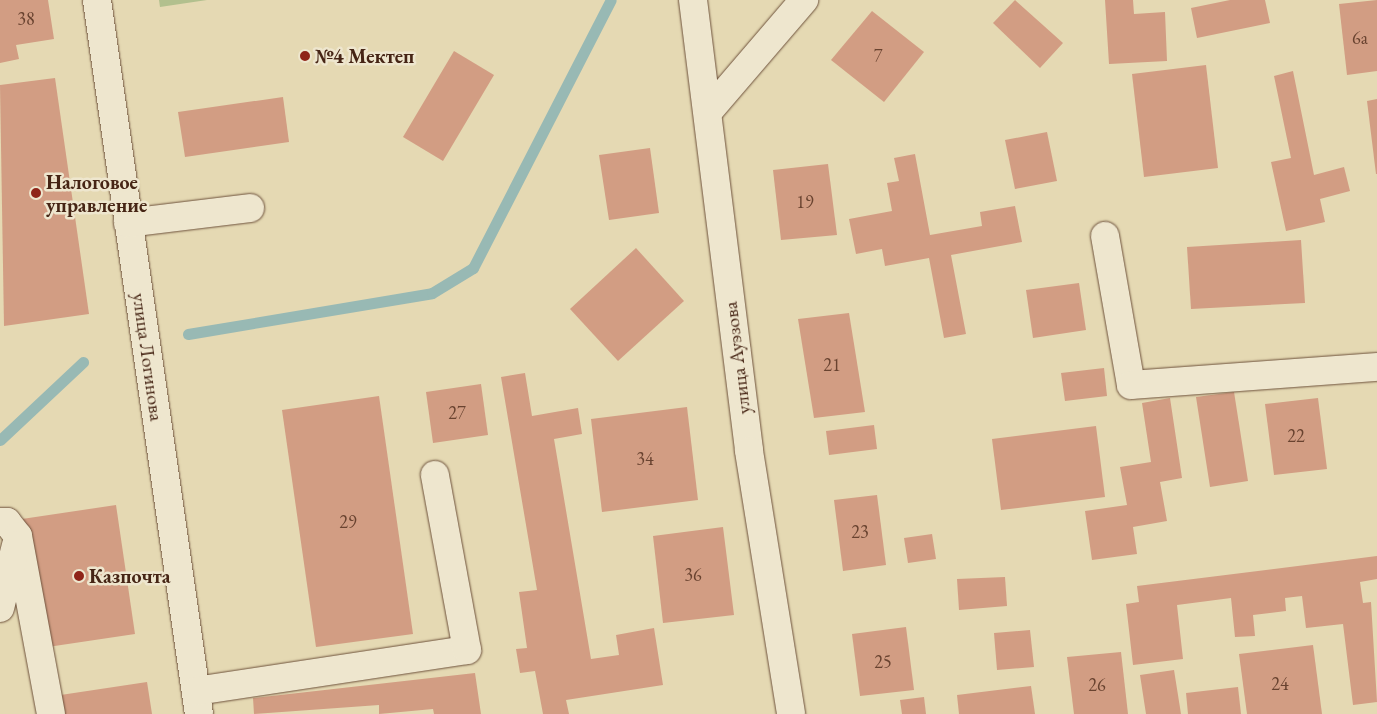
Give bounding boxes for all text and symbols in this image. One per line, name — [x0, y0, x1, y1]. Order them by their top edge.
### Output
house number: 38 — [17, 8, 35, 30]
house number: 6а — [1352, 27, 1368, 49]
place label: №4 Мектеп — [315, 44, 414, 68]
house number: 7 — [874, 45, 882, 67]
marker: №4 Мектеп — [299, 50, 311, 62]
place label: Налоговое управление — [46, 170, 147, 217]
marker: Налоговое управление — [30, 187, 42, 199]
house number: 19 — [796, 191, 814, 213]
street label: улица Логинова — [127, 291, 169, 423]
street label: улица Ауэзова — [718, 300, 756, 416]
house number: 21 — [823, 354, 841, 376]
house number: 27 — [448, 402, 466, 424]
house number: 22 — [1287, 425, 1305, 447]
house number: 34 — [636, 448, 654, 470]
house number: 29 — [339, 511, 357, 533]
house number: 23 — [851, 521, 869, 543]
place label: Казпочта — [89, 564, 171, 588]
house number: 36 — [684, 564, 702, 586]
marker: Казпочта — [73, 570, 85, 582]
house number: 25 — [874, 651, 892, 673]
house number: 24 — [1271, 673, 1289, 695]
house number: 26 — [1088, 674, 1106, 696]

